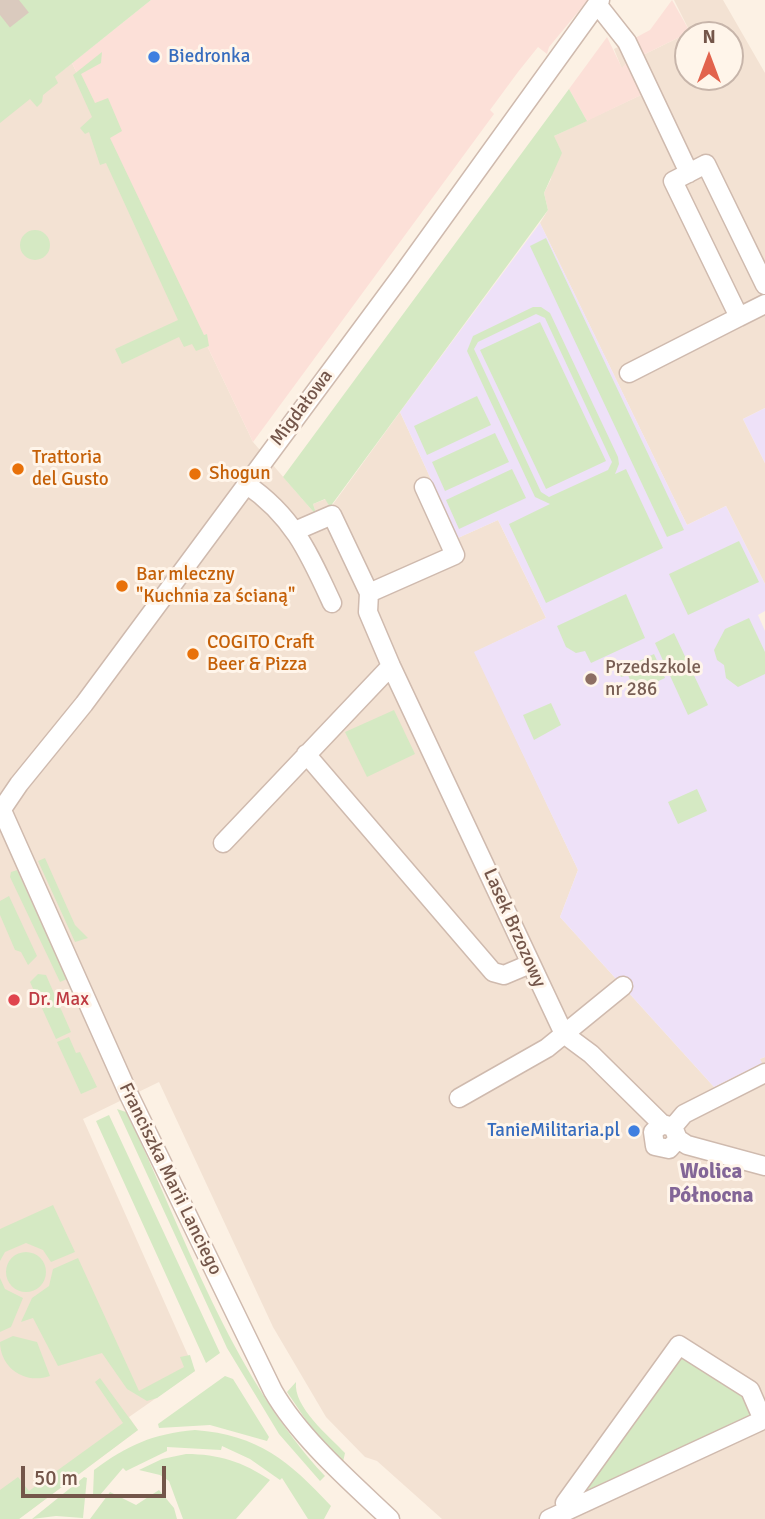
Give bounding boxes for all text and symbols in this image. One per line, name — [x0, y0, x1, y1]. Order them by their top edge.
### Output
north arrow — [674, 21, 744, 91]
text: N — [702, 25, 716, 49]
place label: Biedronka — [168, 46, 250, 68]
marker: Biedronka — [146, 49, 162, 65]
street label: Migdałowa — [266, 365, 338, 451]
place label: Trattoria del Gusto — [32, 447, 109, 491]
marker: Trattoria del Gusto — [10, 461, 26, 477]
place label: Shogun — [209, 463, 271, 485]
marker: Shogun — [187, 466, 203, 482]
place label: Bar mleczny "Kuchnia za ścianą" — [136, 564, 295, 608]
marker: Bar mleczny "Kuchnia za ścianą" — [114, 578, 130, 594]
place label: COGITO Craft Beer & Pizza — [207, 632, 315, 676]
marker: COGITO Craft Beer & Pizza — [185, 646, 201, 662]
place label: Przedszkole nr 286 — [605, 657, 701, 701]
marker: Przedszkole nr 286 — [583, 671, 599, 687]
street label: Lasek Brzozowy — [478, 865, 550, 991]
place label: Dr. Max — [28, 989, 89, 1011]
marker: Dr. Max — [6, 992, 22, 1008]
street label: Franciszka Marii Lanciego — [114, 1079, 226, 1279]
place label: TanieMilitaria.pl — [487, 1120, 620, 1142]
marker: TanieMilitaria.pl — [626, 1123, 642, 1139]
district label: Wolica Północna — [668, 1159, 754, 1209]
scale bar — [24, 1452, 170, 1496]
text: 50 m — [34, 1465, 78, 1491]

